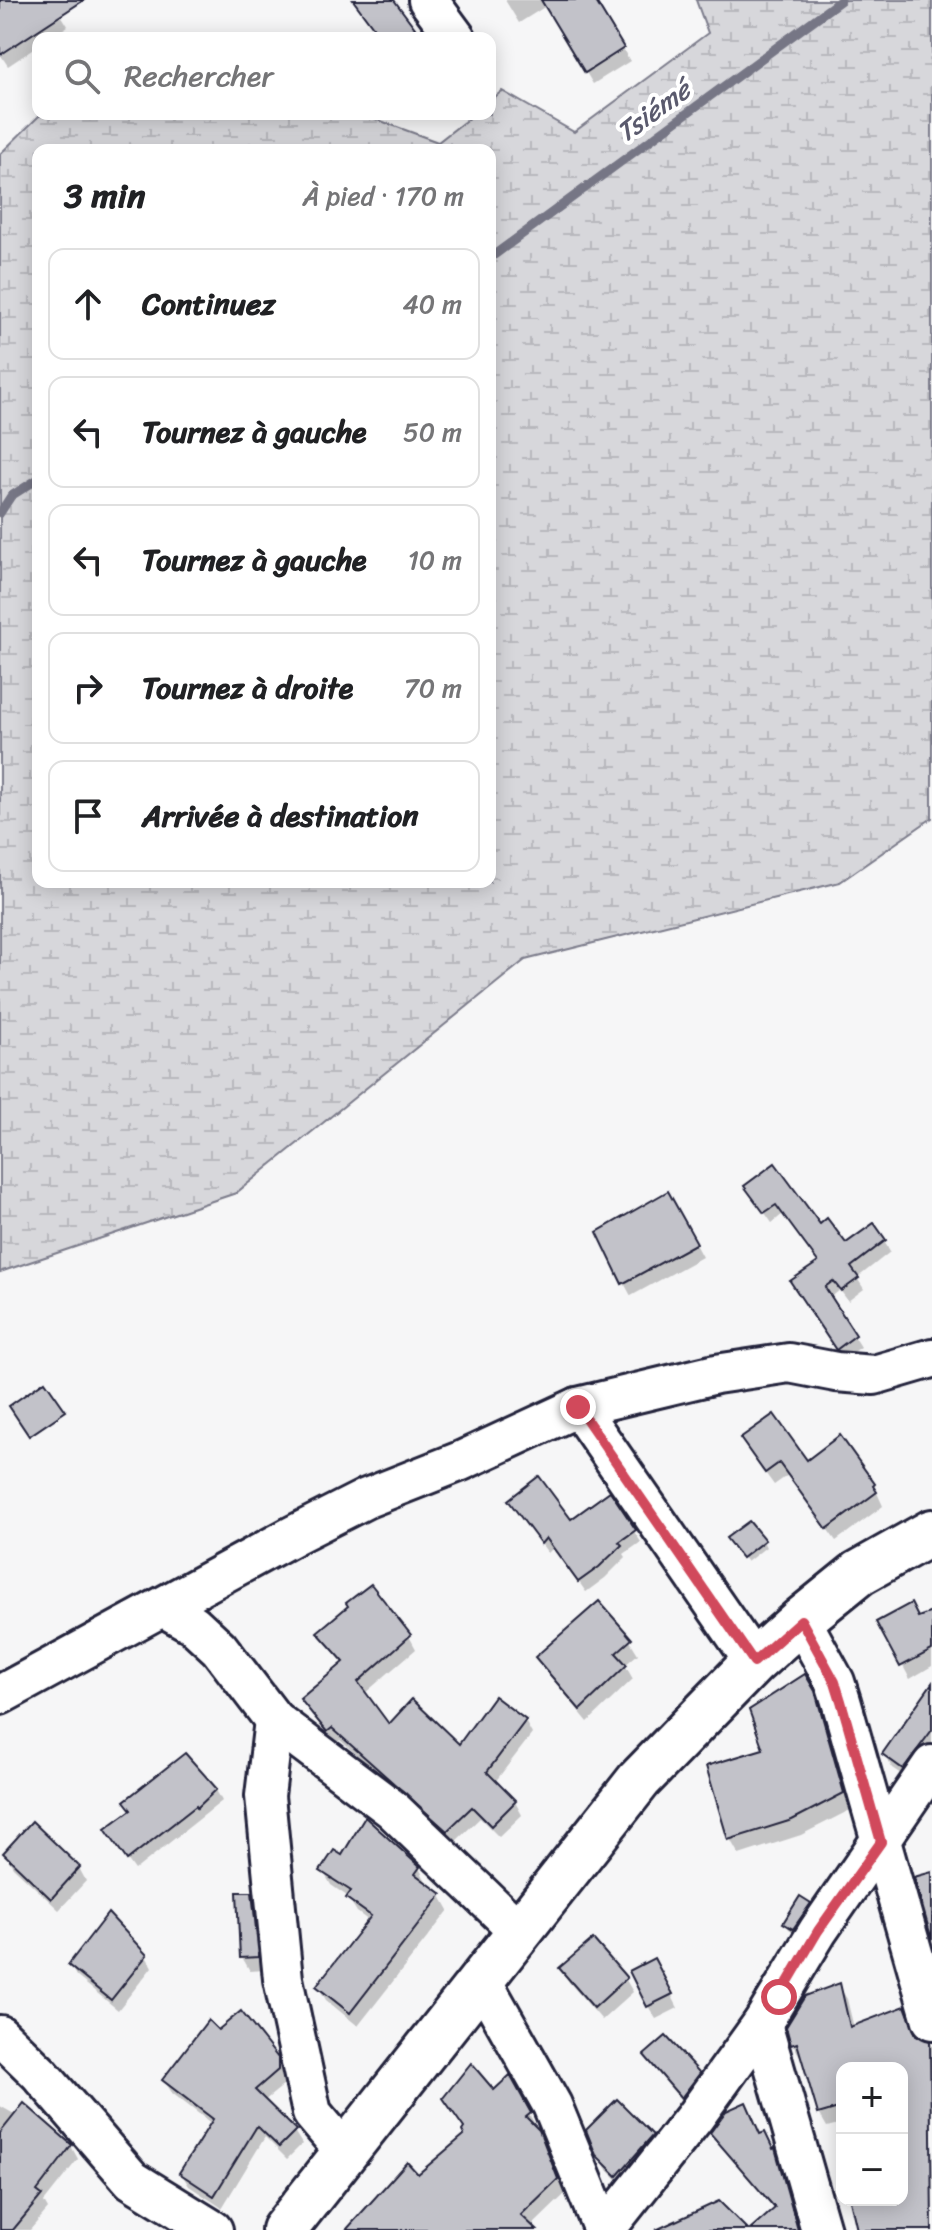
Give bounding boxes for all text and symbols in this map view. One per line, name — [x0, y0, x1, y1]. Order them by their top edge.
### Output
search box — [32, 32, 496, 120]
text: Rechercher — [124, 49, 274, 103]
icon: search — [60, 54, 104, 98]
water label: Tsiémé — [605, 64, 705, 155]
text: 3 min — [64, 166, 145, 226]
text: À pied · 170 m — [303, 173, 464, 219]
text: Continuez — [142, 277, 276, 331]
text: 40 m — [403, 281, 462, 327]
icon: ahead — [66, 282, 110, 326]
text: Tournez à gauche — [142, 405, 367, 459]
text: 50 m — [403, 409, 462, 455]
icon: left — [66, 410, 110, 454]
text: Tournez à gauche — [142, 533, 367, 587]
text: 10 m — [408, 537, 462, 583]
icon: left — [66, 538, 110, 582]
text: Tournez à droite — [142, 661, 353, 715]
text: 70 m — [404, 665, 462, 711]
icon: right — [66, 666, 110, 710]
text: Arrivée à destination — [142, 789, 419, 843]
icon: arrive — [66, 794, 110, 838]
route end — [560, 1389, 596, 1425]
route start — [761, 1979, 797, 2015]
map controls — [836, 2062, 908, 2206]
button: + — [836, 2062, 908, 2134]
button: − — [836, 2134, 908, 2206]

